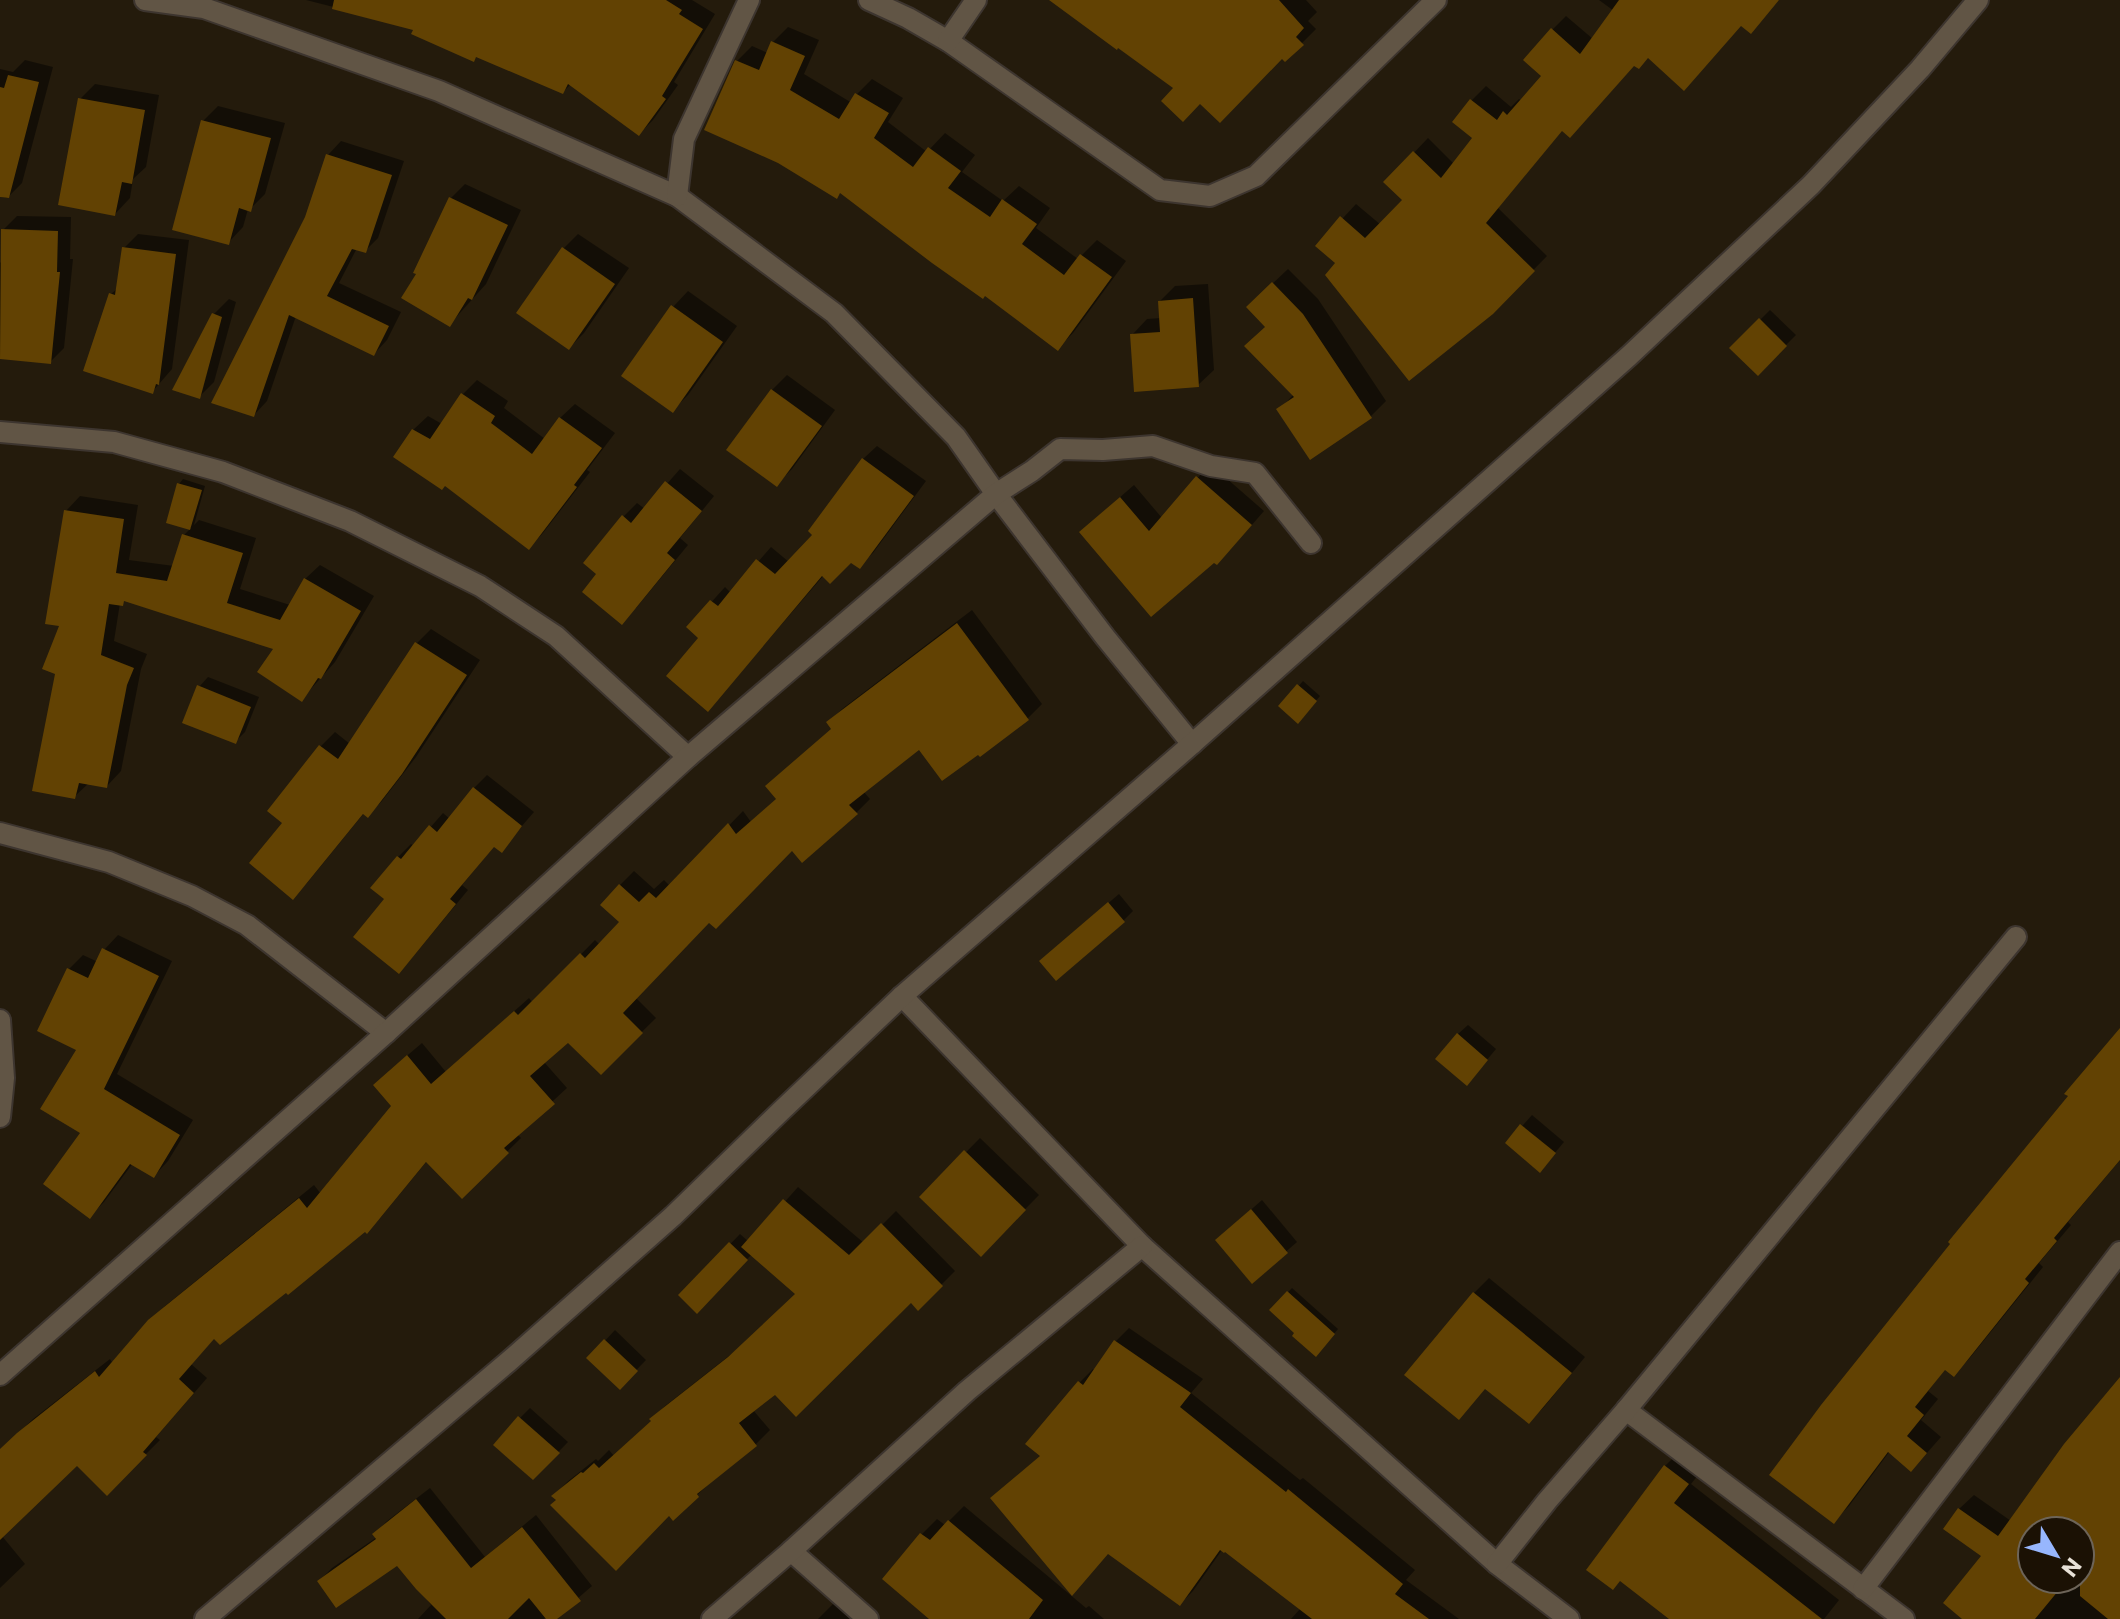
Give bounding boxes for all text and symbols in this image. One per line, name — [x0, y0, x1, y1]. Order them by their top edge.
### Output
north arrow — [2016, 1515, 2096, 1595]
text: N — [2056, 1553, 2088, 1582]

